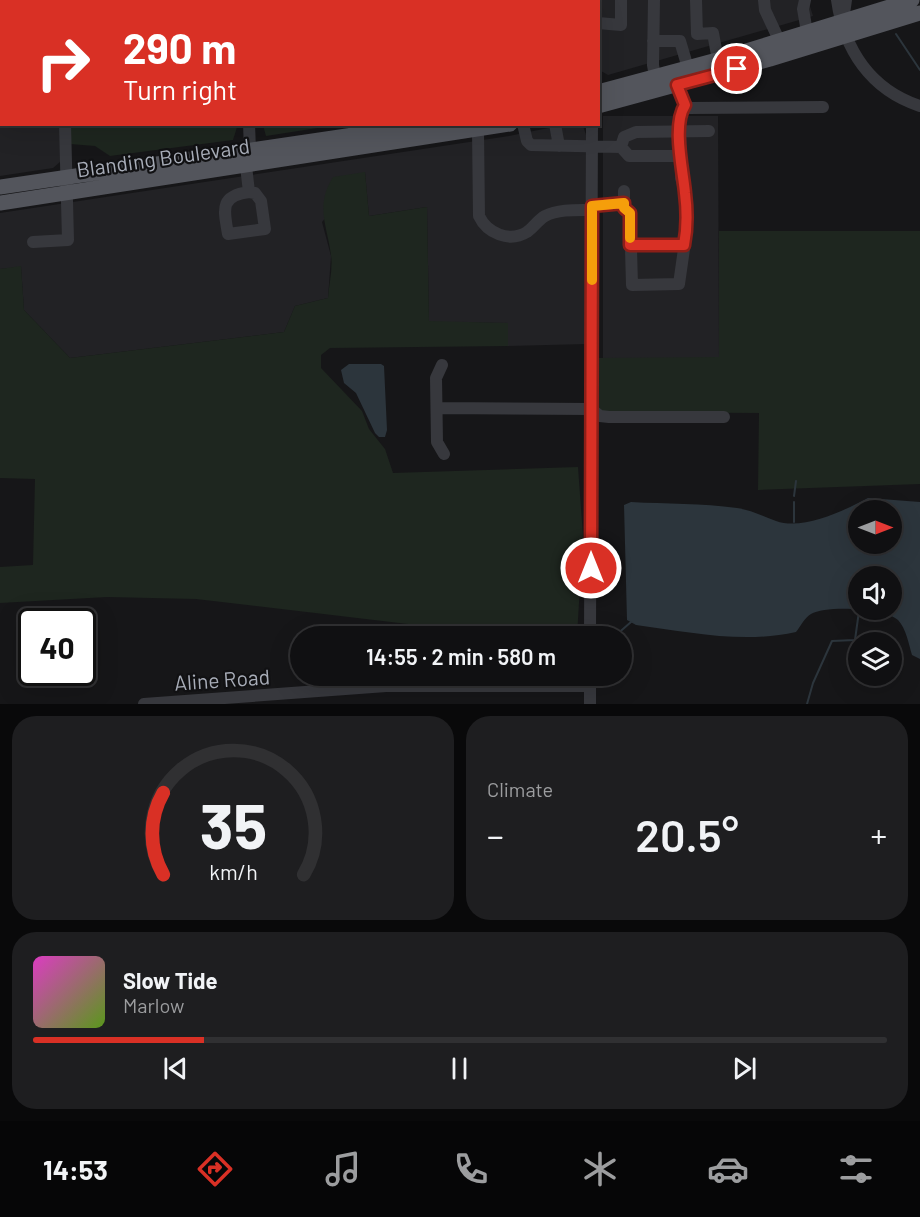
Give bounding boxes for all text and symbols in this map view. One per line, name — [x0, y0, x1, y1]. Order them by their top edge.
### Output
text: 290 m — [123, 22, 236, 72]
icon: right — [24, 24, 102, 102]
pin — [711, 43, 762, 94]
icon: arrive — [720, 52, 753, 85]
text: Turn right — [123, 73, 237, 105]
street label: Blanding Boulevard — [75, 132, 251, 182]
north arrow — [848, 500, 902, 554]
map controls — [848, 500, 902, 686]
position arrow — [559, 536, 623, 600]
button: sound — [848, 566, 902, 620]
speed limit sign: 40 — [18, 608, 96, 686]
button: layers — [848, 632, 902, 686]
text: 14:55 · 2 min · 580 m — [366, 643, 556, 669]
street label: Aline Road — [173, 663, 271, 695]
text: Climate — [487, 777, 553, 801]
text: 35 — [199, 787, 267, 861]
text: 20.5° — [635, 807, 739, 861]
text: − — [487, 815, 504, 855]
text: + — [870, 815, 887, 855]
text: km/h — [209, 859, 257, 884]
text: Slow Tide — [123, 967, 218, 993]
text: Marlow — [123, 993, 184, 1017]
icon: previous — [159, 1052, 192, 1085]
icon: pause — [443, 1052, 476, 1085]
icon: next — [728, 1052, 761, 1085]
icon: directions — [194, 1148, 236, 1190]
icon: music — [322, 1148, 364, 1190]
icon: phone — [450, 1148, 492, 1190]
icon: climate — [579, 1148, 621, 1190]
icon: car — [707, 1148, 749, 1190]
icon: filters — [835, 1148, 877, 1190]
text: 14:53 — [43, 1153, 108, 1185]

